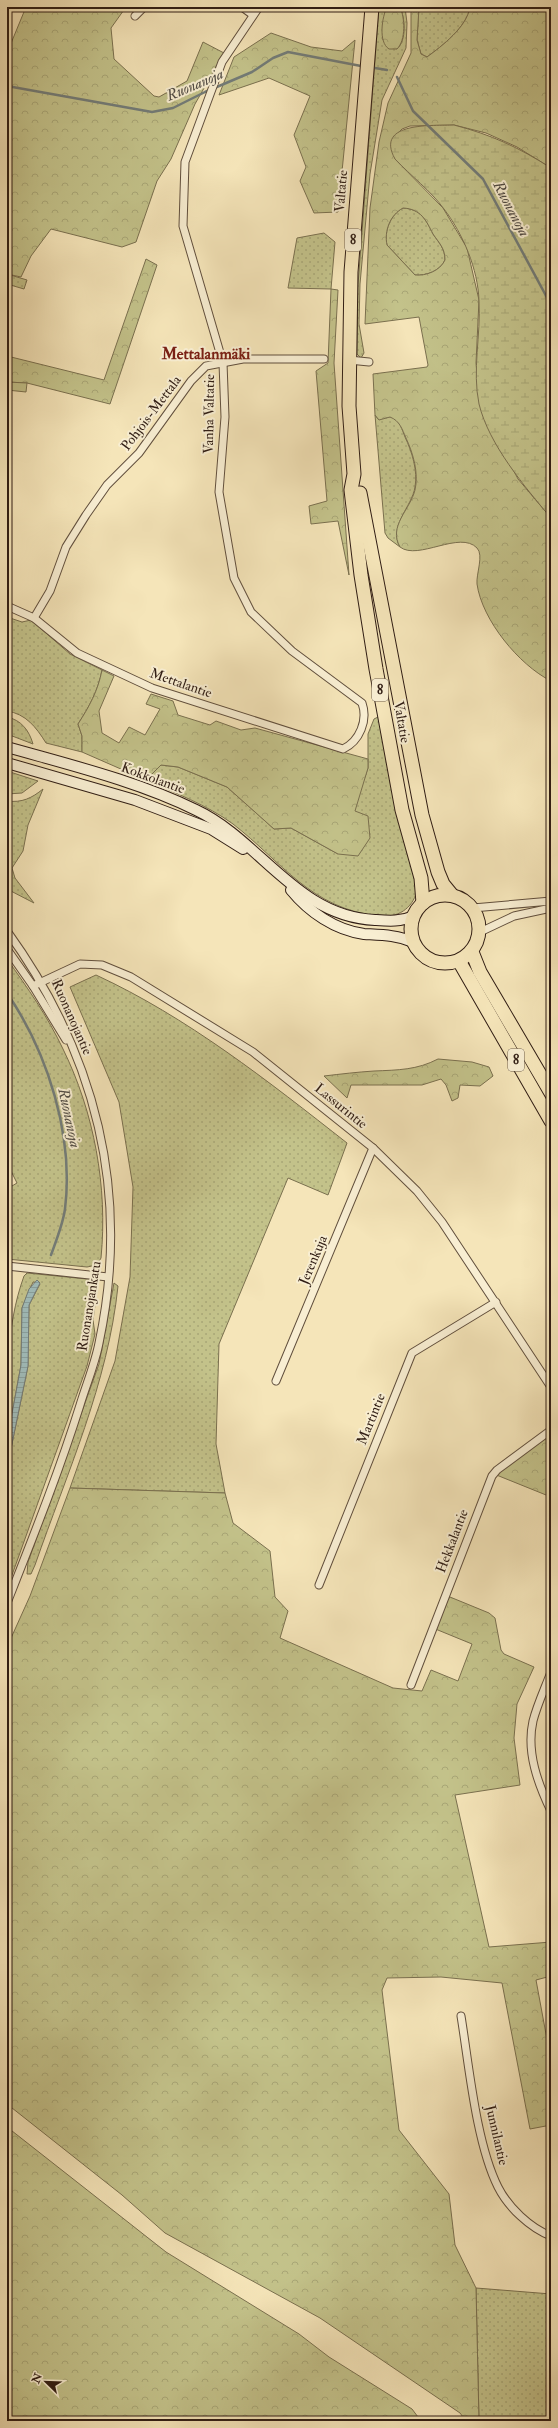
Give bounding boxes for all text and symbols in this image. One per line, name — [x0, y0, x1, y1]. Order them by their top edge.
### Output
water label: Ruonanoja — [163, 64, 227, 106]
street label: Valtatie — [331, 169, 351, 213]
water label: Ruonanoja — [488, 177, 534, 240]
road number: 8 — [345, 229, 361, 251]
district label: Mettalanmäki — [161, 344, 251, 364]
street label: Pohjois-Mettala — [117, 372, 185, 454]
street label: Vanha Valtatie — [200, 374, 218, 454]
street label: Mettalantie — [148, 664, 214, 702]
road number: 8 — [372, 679, 388, 701]
street label: Valtatie — [390, 700, 414, 744]
street label: Kokkolantie — [119, 759, 187, 797]
street label: Ruonanojantie — [48, 977, 96, 1058]
road number: 8 — [508, 1049, 524, 1071]
street label: Lassurintie — [311, 1080, 371, 1132]
water label: Ruonanoja — [53, 1086, 85, 1150]
street label: Jerenkuja — [295, 1232, 331, 1288]
street label: Ruonanojankatu — [73, 1260, 105, 1352]
street label: Martintie — [353, 1391, 389, 1447]
street label: Hekkalantie — [432, 1507, 472, 1575]
street label: Junnilantie — [482, 2102, 512, 2167]
north arrow — [26, 2362, 66, 2402]
text: N — [29, 2370, 46, 2386]

